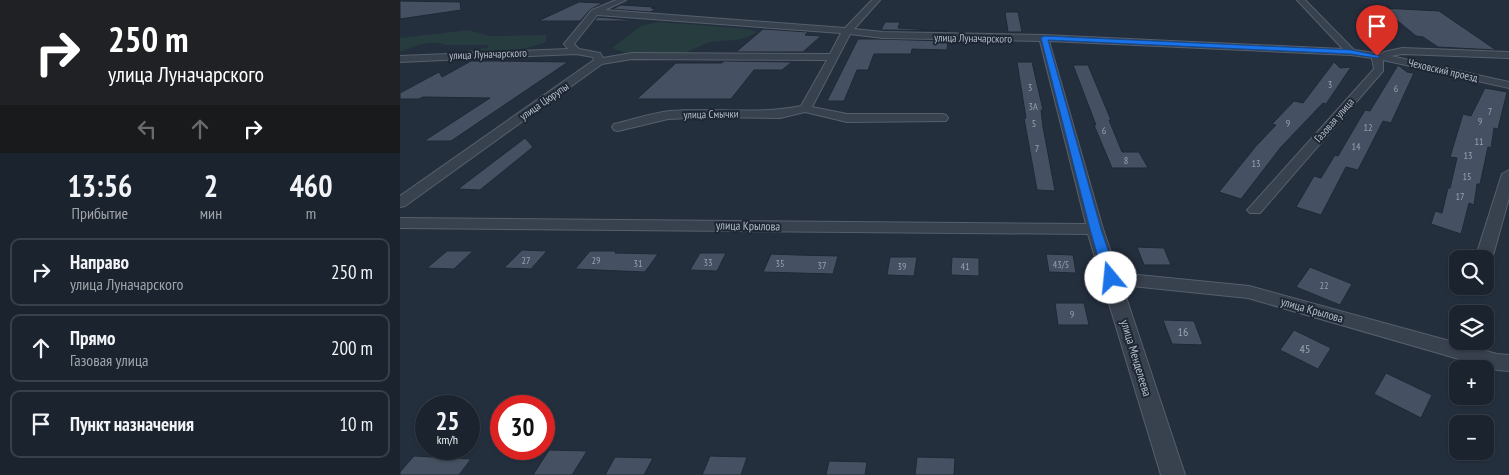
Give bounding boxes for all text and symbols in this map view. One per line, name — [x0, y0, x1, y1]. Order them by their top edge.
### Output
pin — [1356, 5, 1398, 56]
icon: arrive — [1363, 12, 1391, 40]
text: 250 m — [108, 16, 189, 62]
icon: right — [25, 20, 90, 85]
street label: улица Луначарского — [934, 30, 1012, 46]
street label: улица Луначарского — [449, 46, 527, 62]
street label: Чеховский проезд — [1407, 55, 1479, 85]
text: улица Луначарского — [108, 60, 264, 88]
house number: 3 — [1328, 78, 1332, 91]
street label: улица Цюрупы — [517, 79, 571, 123]
house number: 3 — [1028, 81, 1032, 94]
house number: 6 — [1394, 82, 1399, 95]
street label: Газовая улица — [1311, 95, 1357, 145]
house number: 3А — [1028, 100, 1038, 113]
house number: 7 — [1488, 105, 1492, 118]
street label: улица Смычки — [683, 107, 739, 121]
icon: left — [133, 115, 161, 143]
icon: ahead — [186, 115, 214, 143]
icon: right — [239, 115, 267, 143]
house number: 9 — [1478, 115, 1482, 128]
house number: 5 — [1032, 117, 1036, 130]
house number: 9 — [1286, 117, 1290, 130]
house number: 12 — [1364, 121, 1373, 134]
house number: 6 — [1102, 124, 1107, 137]
house number: 11 — [1475, 135, 1484, 148]
house number: 14 — [1352, 140, 1361, 153]
house number: 7 — [1035, 142, 1039, 155]
house number: 13 — [1464, 149, 1473, 162]
house number: 8 — [1124, 154, 1128, 167]
house number: 13 — [1252, 157, 1261, 170]
text: 13:56 — [67, 166, 132, 205]
text: 2 — [204, 166, 218, 205]
text: 460 — [290, 166, 333, 205]
house number: 15 — [1463, 170, 1472, 183]
house number: 17 — [1456, 190, 1465, 203]
text: Прибытие — [72, 203, 128, 223]
text: мин — [200, 203, 222, 223]
text: m — [306, 203, 316, 223]
street label: улица Крылова — [716, 217, 781, 234]
text: Направо — [70, 250, 129, 274]
map controls — [1449, 250, 1494, 460]
button: search — [1449, 250, 1494, 295]
position arrow — [1084, 251, 1136, 303]
house number: 27 — [522, 254, 531, 267]
house number: 29 — [592, 254, 601, 267]
house number: 33 — [704, 256, 713, 269]
house number: 31 — [634, 257, 643, 270]
house number: 35 — [776, 257, 785, 270]
icon: right — [27, 258, 55, 286]
house number: 43/5 — [1053, 258, 1069, 271]
house number: 37 — [818, 259, 827, 272]
text: 250 m — [331, 260, 373, 284]
house number: 39 — [898, 260, 907, 273]
house number: 41 — [961, 260, 970, 273]
text: улица Луначарского — [70, 274, 183, 294]
house number: 22 — [1320, 279, 1329, 292]
street label: улица Крылова — [1279, 293, 1345, 326]
button: layers — [1449, 305, 1494, 350]
house number: 9 — [1070, 308, 1074, 321]
street label: улица Менделеева — [1118, 318, 1155, 398]
house number: 16 — [1178, 324, 1188, 339]
text: Прямо — [70, 326, 115, 350]
icon: ahead — [27, 334, 55, 362]
text: 200 m — [331, 336, 373, 360]
house number: 45 — [1300, 341, 1310, 356]
text: Газовая улица — [70, 350, 148, 370]
button: + — [1449, 360, 1494, 405]
speed limit sign: 30 — [490, 395, 555, 460]
text: 25 — [436, 405, 459, 437]
icon: arrive — [27, 410, 55, 438]
text: Пункт назначения — [70, 412, 194, 436]
text: 10 m — [340, 412, 373, 436]
button: − — [1449, 415, 1494, 460]
text: km/h — [437, 432, 458, 447]

